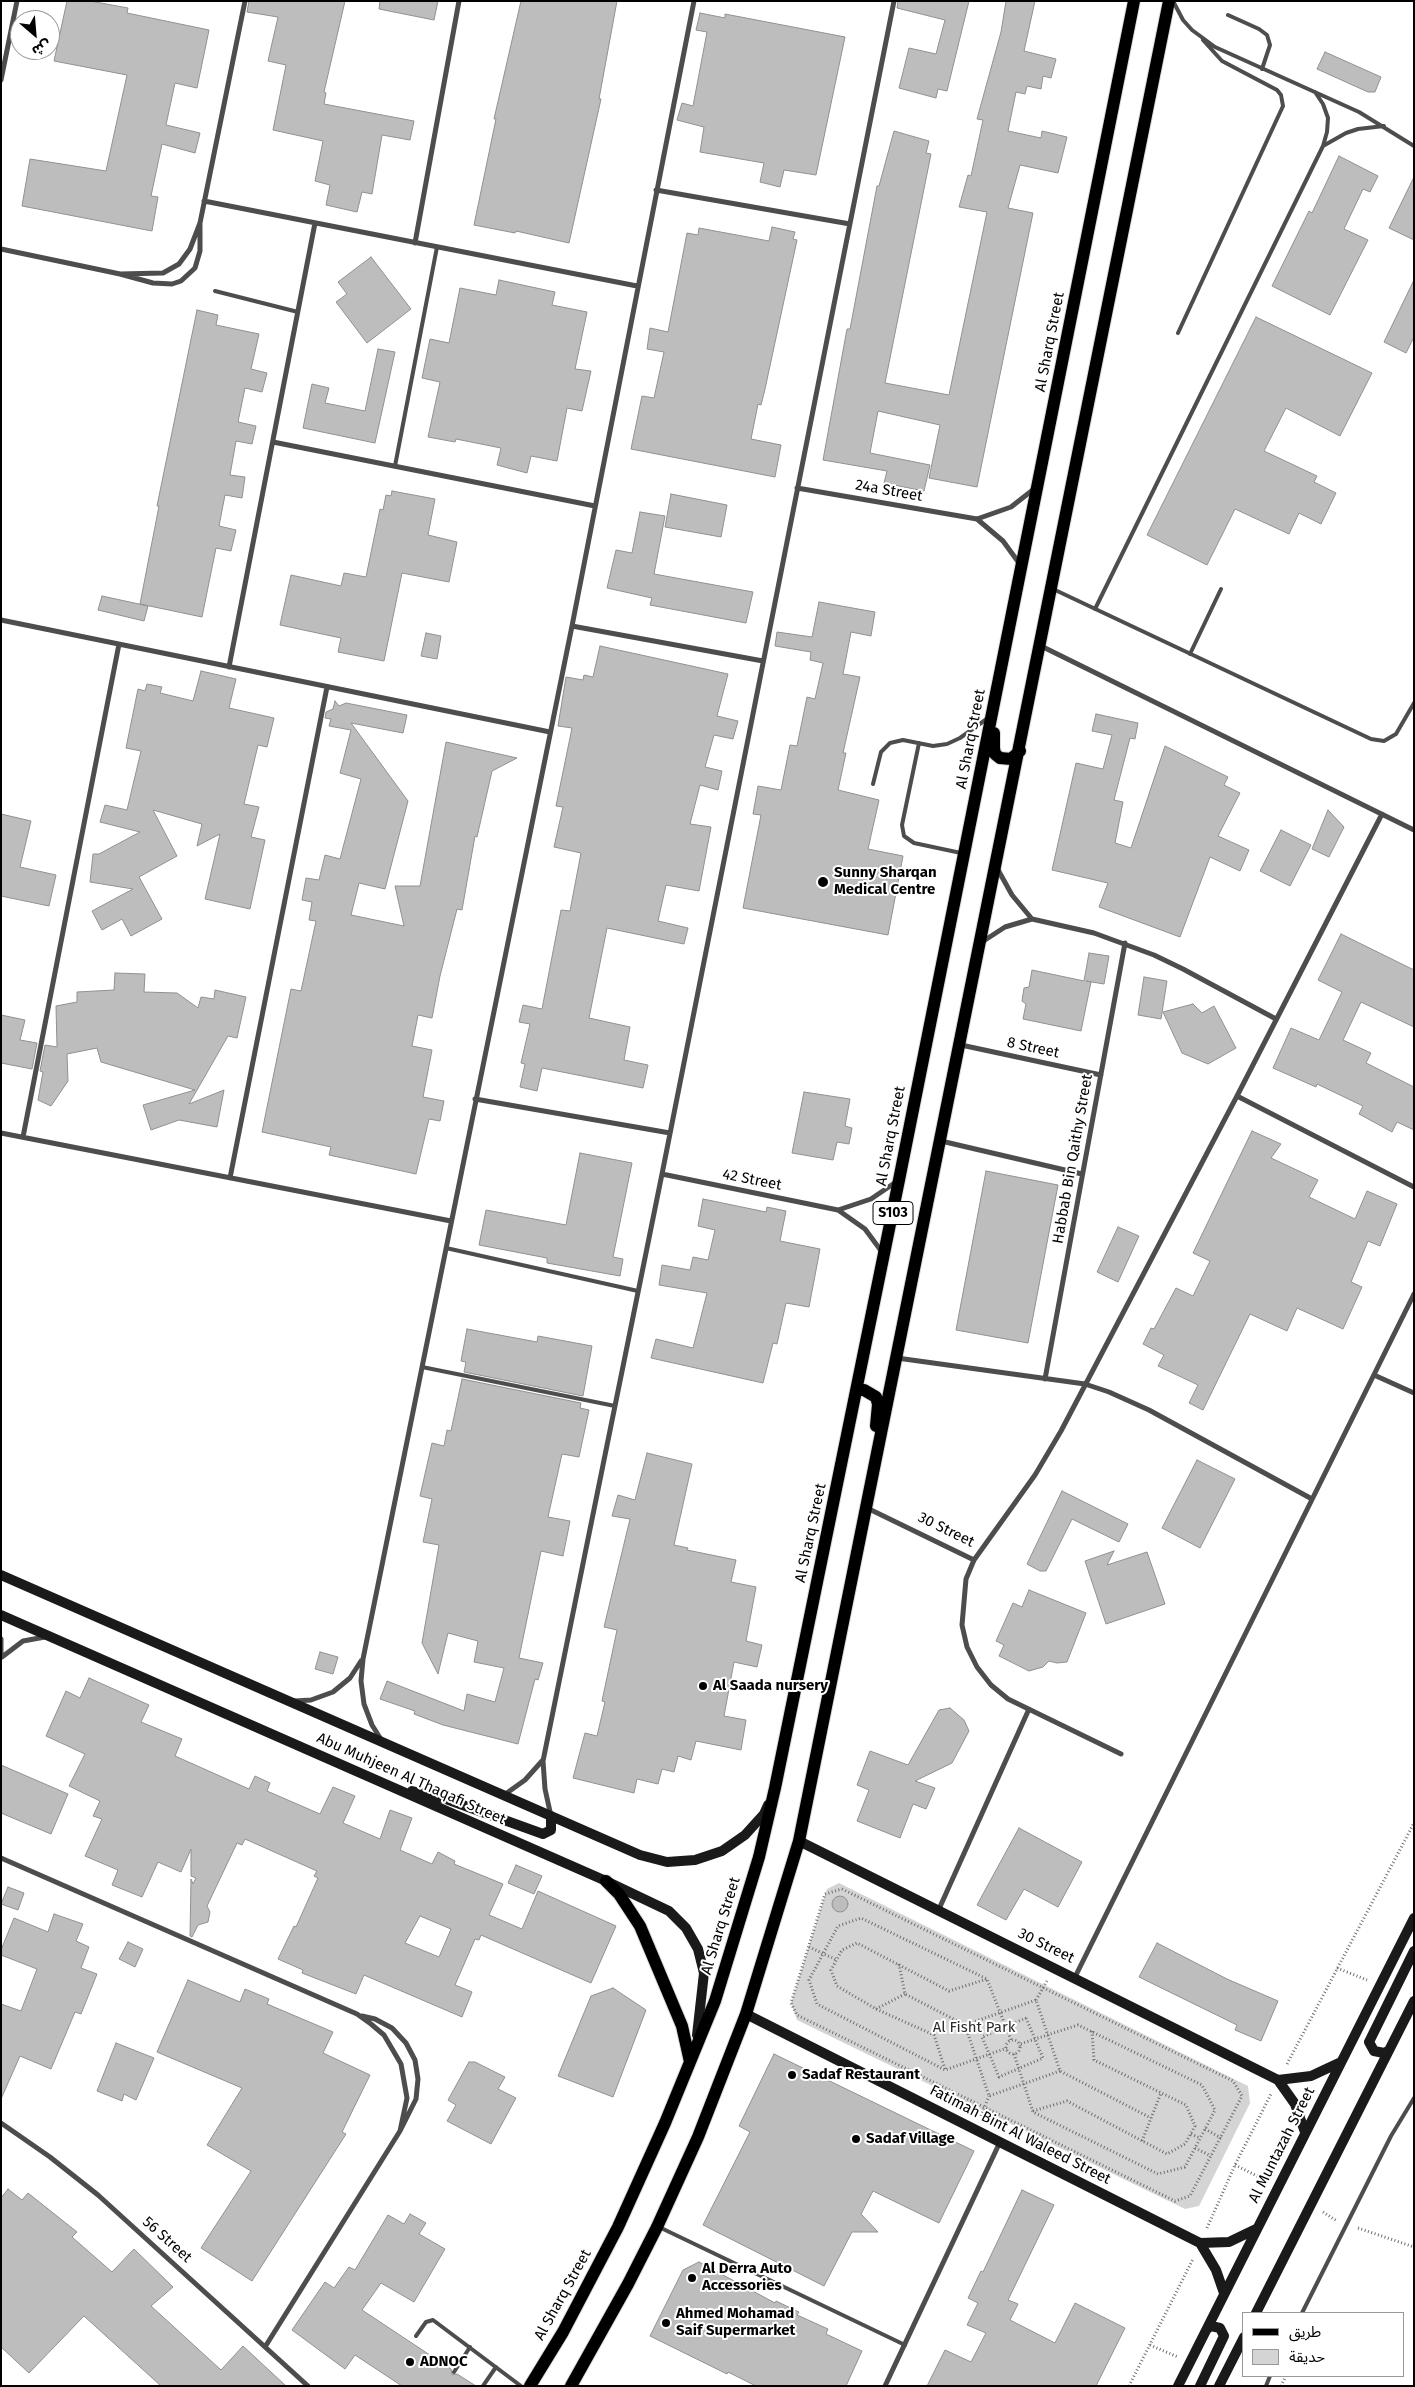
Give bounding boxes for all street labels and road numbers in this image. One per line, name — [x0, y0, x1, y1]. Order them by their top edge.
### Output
street label: Al Sharq Street — [1032, 291, 1068, 393]
street label: 24a Street — [854, 476, 924, 506]
street label: Al Sharq Street — [953, 688, 989, 790]
street label: 8 Street — [1005, 1034, 1061, 1062]
street label: Habbab Bin Qaithy Street — [1049, 1073, 1097, 1245]
street label: Al Sharq Street — [873, 1085, 909, 1187]
street label: 42 Street — [721, 1165, 783, 1195]
road number: S103 — [873, 1202, 913, 1224]
street label: Al Sharq Street — [792, 1482, 830, 1584]
street label: 30 Street — [915, 1509, 977, 1551]
street label: Abu Muhjeen Al Thaqafi Street — [314, 1729, 508, 1829]
street label: Al Sharq Street — [698, 1875, 744, 1977]
street label: 30 Street — [1015, 1925, 1077, 1967]
street label: Fatimah Bint Al Waleed Street — [926, 2081, 1114, 2189]
street label: Al Muntazah Street — [1245, 2084, 1319, 2206]
street label: 56 Street — [139, 2213, 195, 2267]
street label: Al Sharq Street — [531, 2246, 595, 2344]

